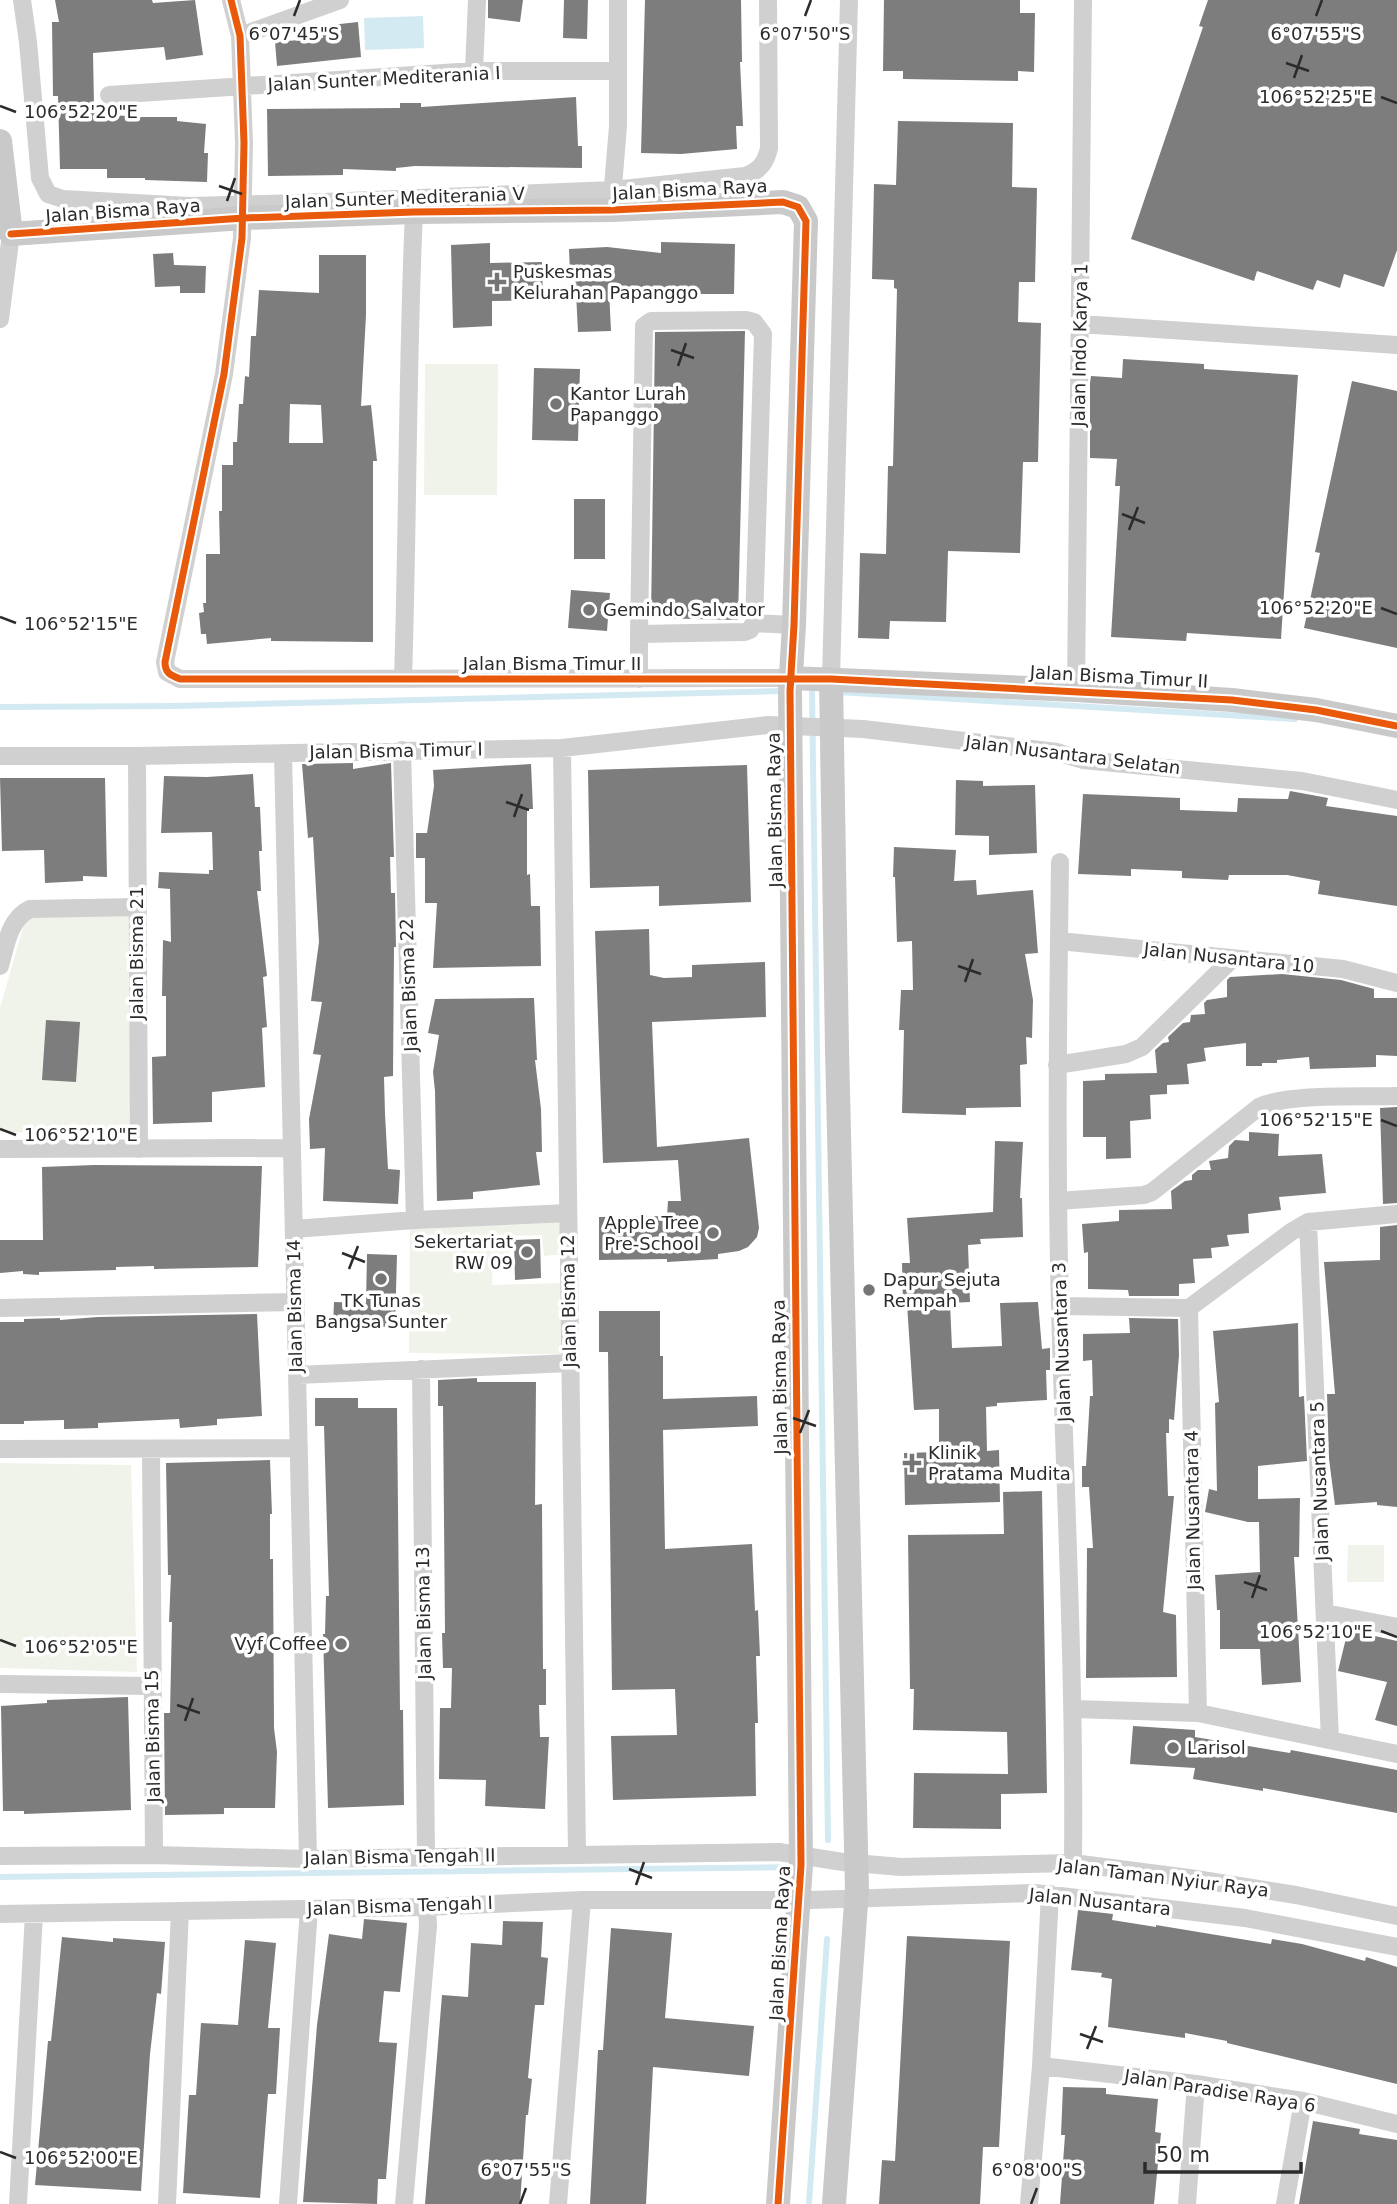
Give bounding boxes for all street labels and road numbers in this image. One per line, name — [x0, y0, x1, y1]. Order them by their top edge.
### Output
street label: Jalan Sunter Mediterania I — [266, 62, 501, 95]
street label: Jalan Bisma Raya — [611, 175, 768, 204]
street label: Jalan Sunter Mediterania V — [284, 183, 526, 212]
street label: Jalan Bisma Raya — [44, 195, 201, 226]
street label: Jalan Indo Karya 1 — [1068, 263, 1091, 428]
street label: Jalan Bisma Timur II — [462, 653, 641, 674]
street label: Jalan Bisma Timur II — [1028, 661, 1209, 692]
street label: Jalan Nusantara Selatan — [963, 731, 1182, 778]
street label: Jalan Bisma Raya — [763, 732, 786, 889]
street label: Jalan Bisma Timur I — [308, 738, 483, 763]
street label: Jalan Bisma 21 — [126, 886, 147, 1021]
street label: Jalan Bisma 22 — [396, 918, 421, 1053]
street label: Jalan Nusantara 10 — [1142, 938, 1315, 977]
street label: Jalan Bisma 12 — [557, 1234, 580, 1369]
street label: Jalan Bisma 14 — [283, 1239, 306, 1374]
street label: Jalan Nusantara 3 — [1048, 1262, 1075, 1423]
street label: Jalan Bisma Raya — [768, 1299, 791, 1456]
street label: Jalan Nusantara 5 — [1306, 1401, 1333, 1562]
street label: Jalan Nusantara 4 — [1181, 1430, 1204, 1591]
street label: Jalan Bisma 13 — [412, 1546, 435, 1681]
street label: Jalan Bisma 15 — [141, 1669, 164, 1804]
street label: Jalan Bisma Tengah II — [303, 1844, 496, 1869]
street label: Jalan Taman Nyiur Raya — [1055, 1854, 1270, 1901]
street label: Jalan Bisma Raya — [765, 1865, 794, 2022]
street label: Jalan Nusantara — [1027, 1883, 1172, 1919]
street label: Jalan Bisma Tengah I — [306, 1892, 493, 1919]
street label: Jalan Paradise Raya 6 — [1122, 2065, 1317, 2116]

